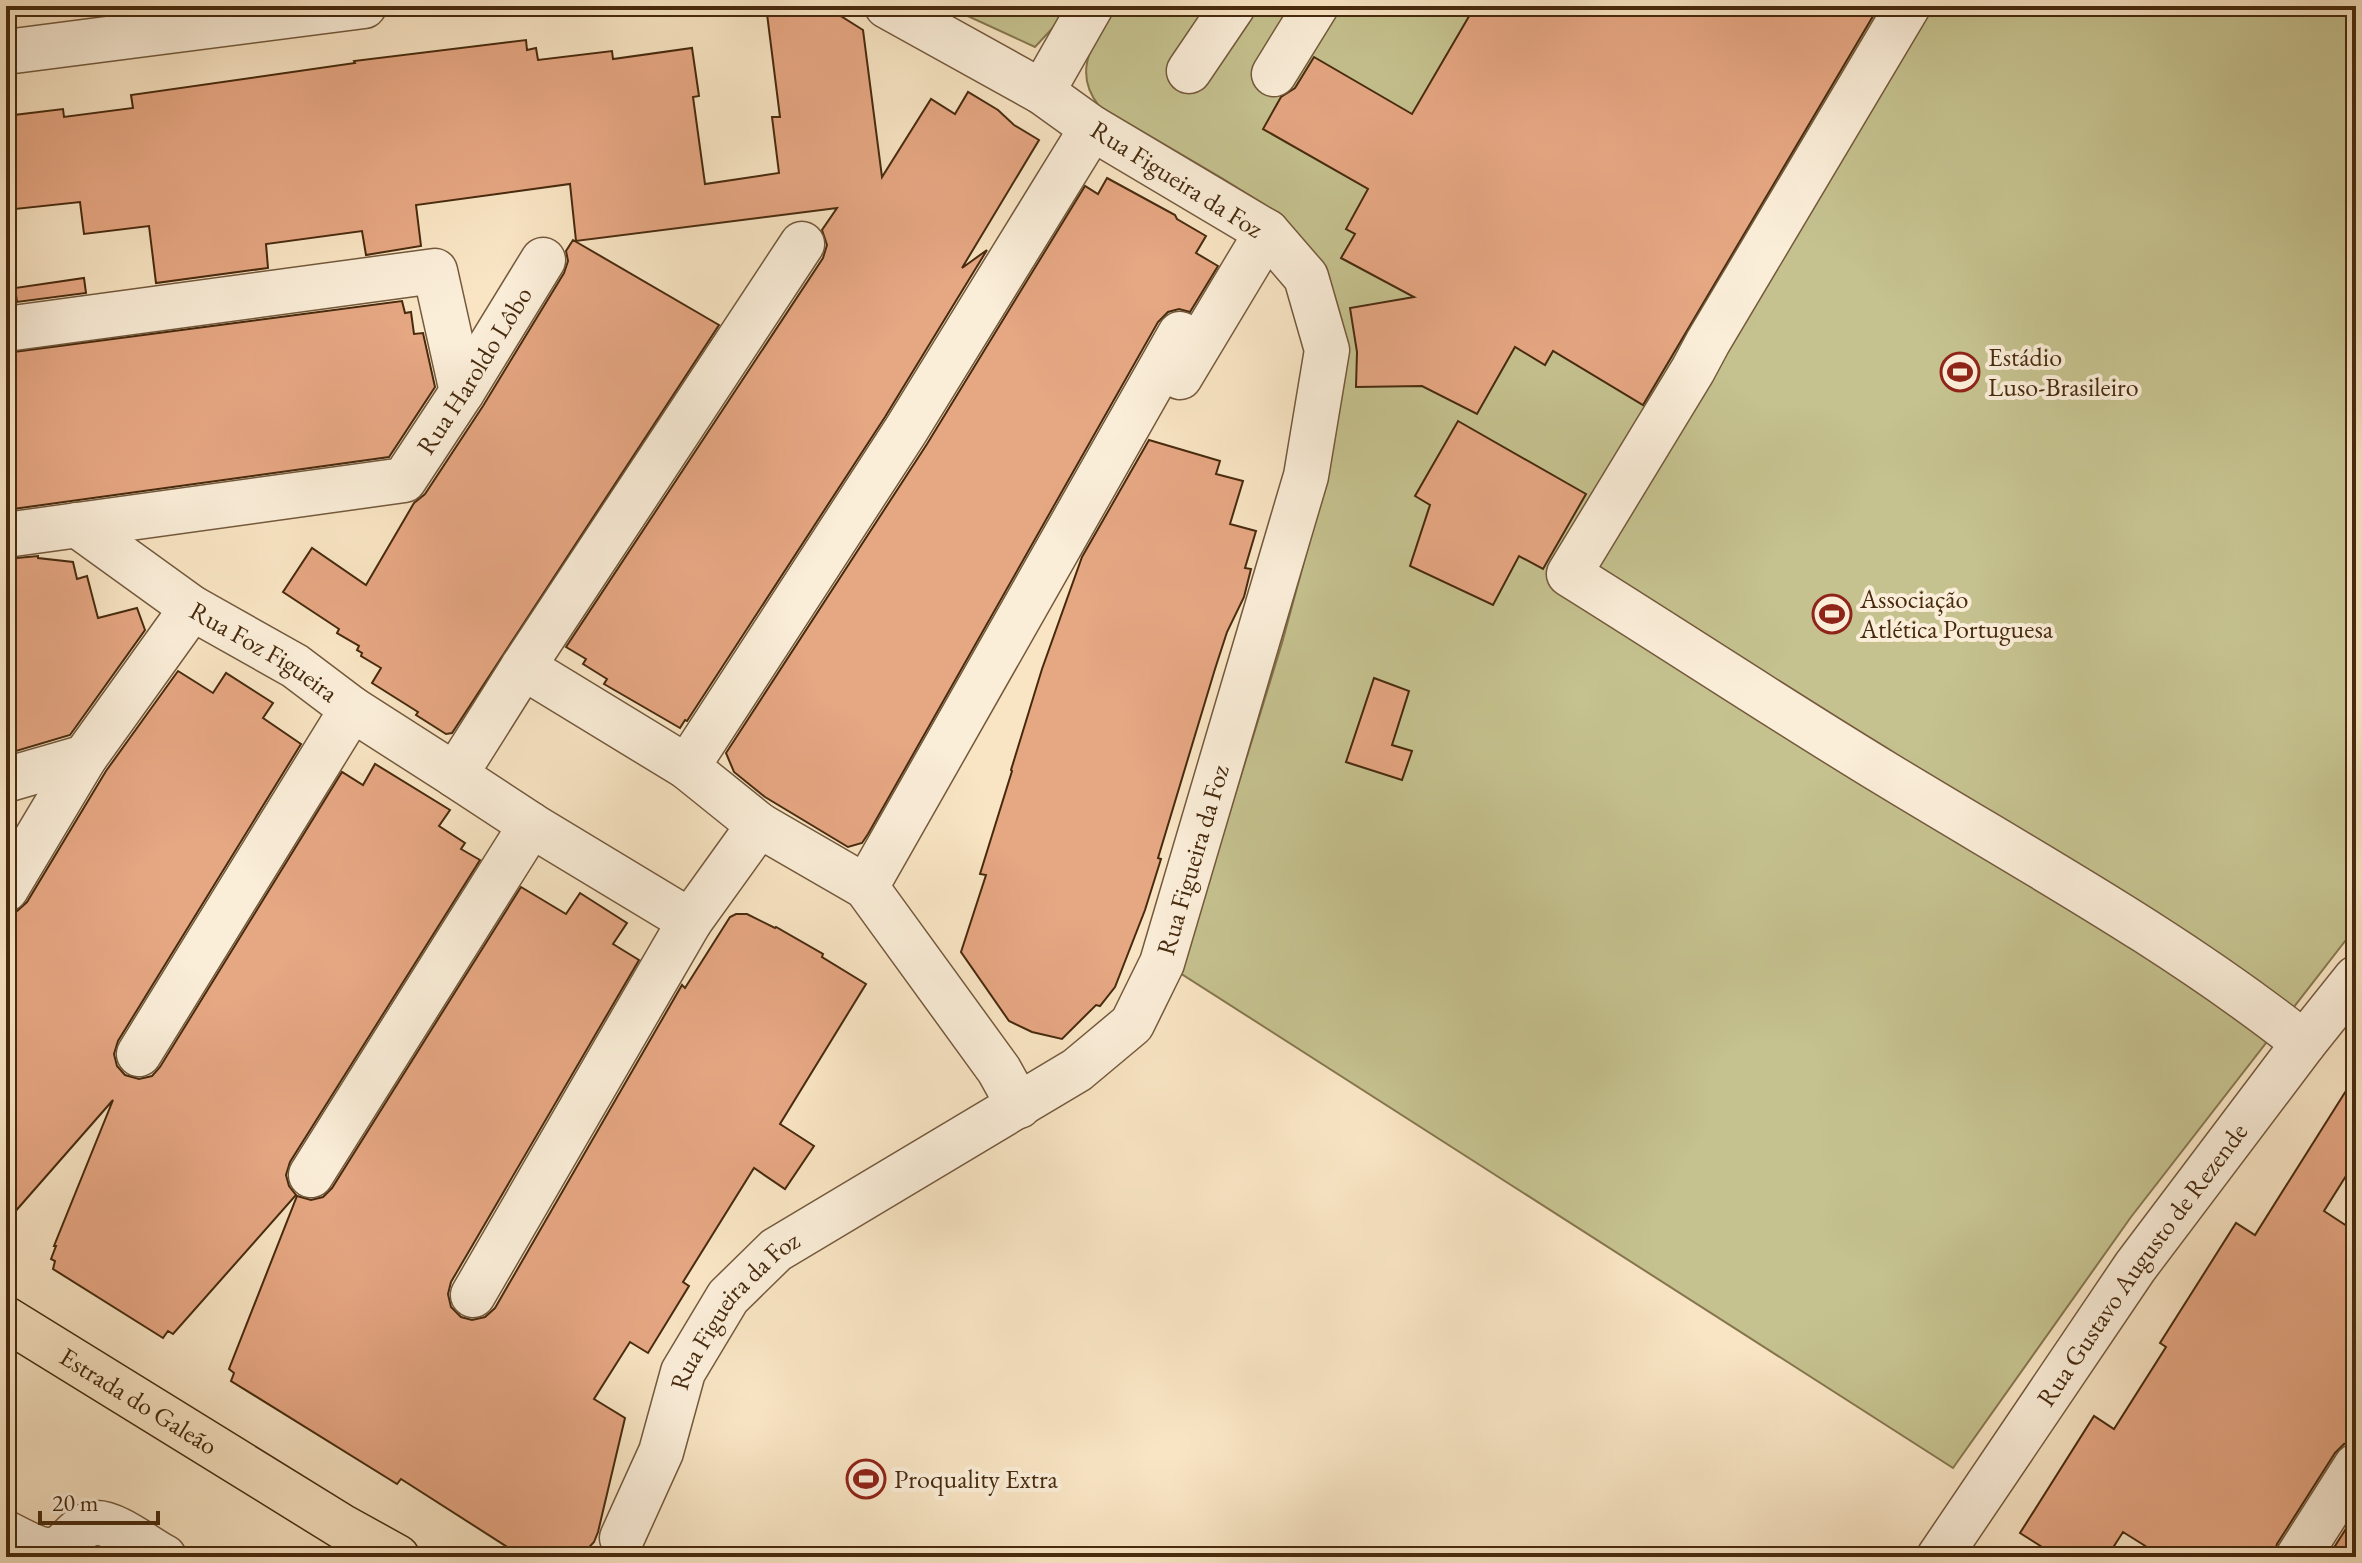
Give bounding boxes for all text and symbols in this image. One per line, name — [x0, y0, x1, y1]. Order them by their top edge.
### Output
street label: Rua Figueira da Foz — [1085, 112, 1270, 246]
street label: Rua Haroldo Lôbo — [409, 280, 540, 461]
place label: Estádio Luso-Brasileiro — [1988, 340, 2139, 404]
sports icon: Estádio Luso-Brasileiro — [1939, 351, 1981, 393]
place label: Associação Atlética Portuguesa — [1859, 582, 2054, 646]
street label: Rua Foz Figueira — [184, 593, 346, 710]
sports icon: Associação Atlética Portuguesa — [1811, 593, 1853, 635]
street label: Rua Figueira da Foz — [1148, 760, 1237, 959]
street label: Rua Gustavo Augusto de Rezende — [2029, 1116, 2255, 1413]
street label: Rua Figueira da Foz — [662, 1223, 806, 1394]
street label: Estrada do Galeão — [54, 1339, 224, 1463]
sports icon: Proquality Extra — [845, 1458, 887, 1500]
place label: Proquality Extra — [894, 1462, 1059, 1496]
scale bar — [40, 1475, 158, 1525]
text: 20 m — [52, 1487, 99, 1518]

